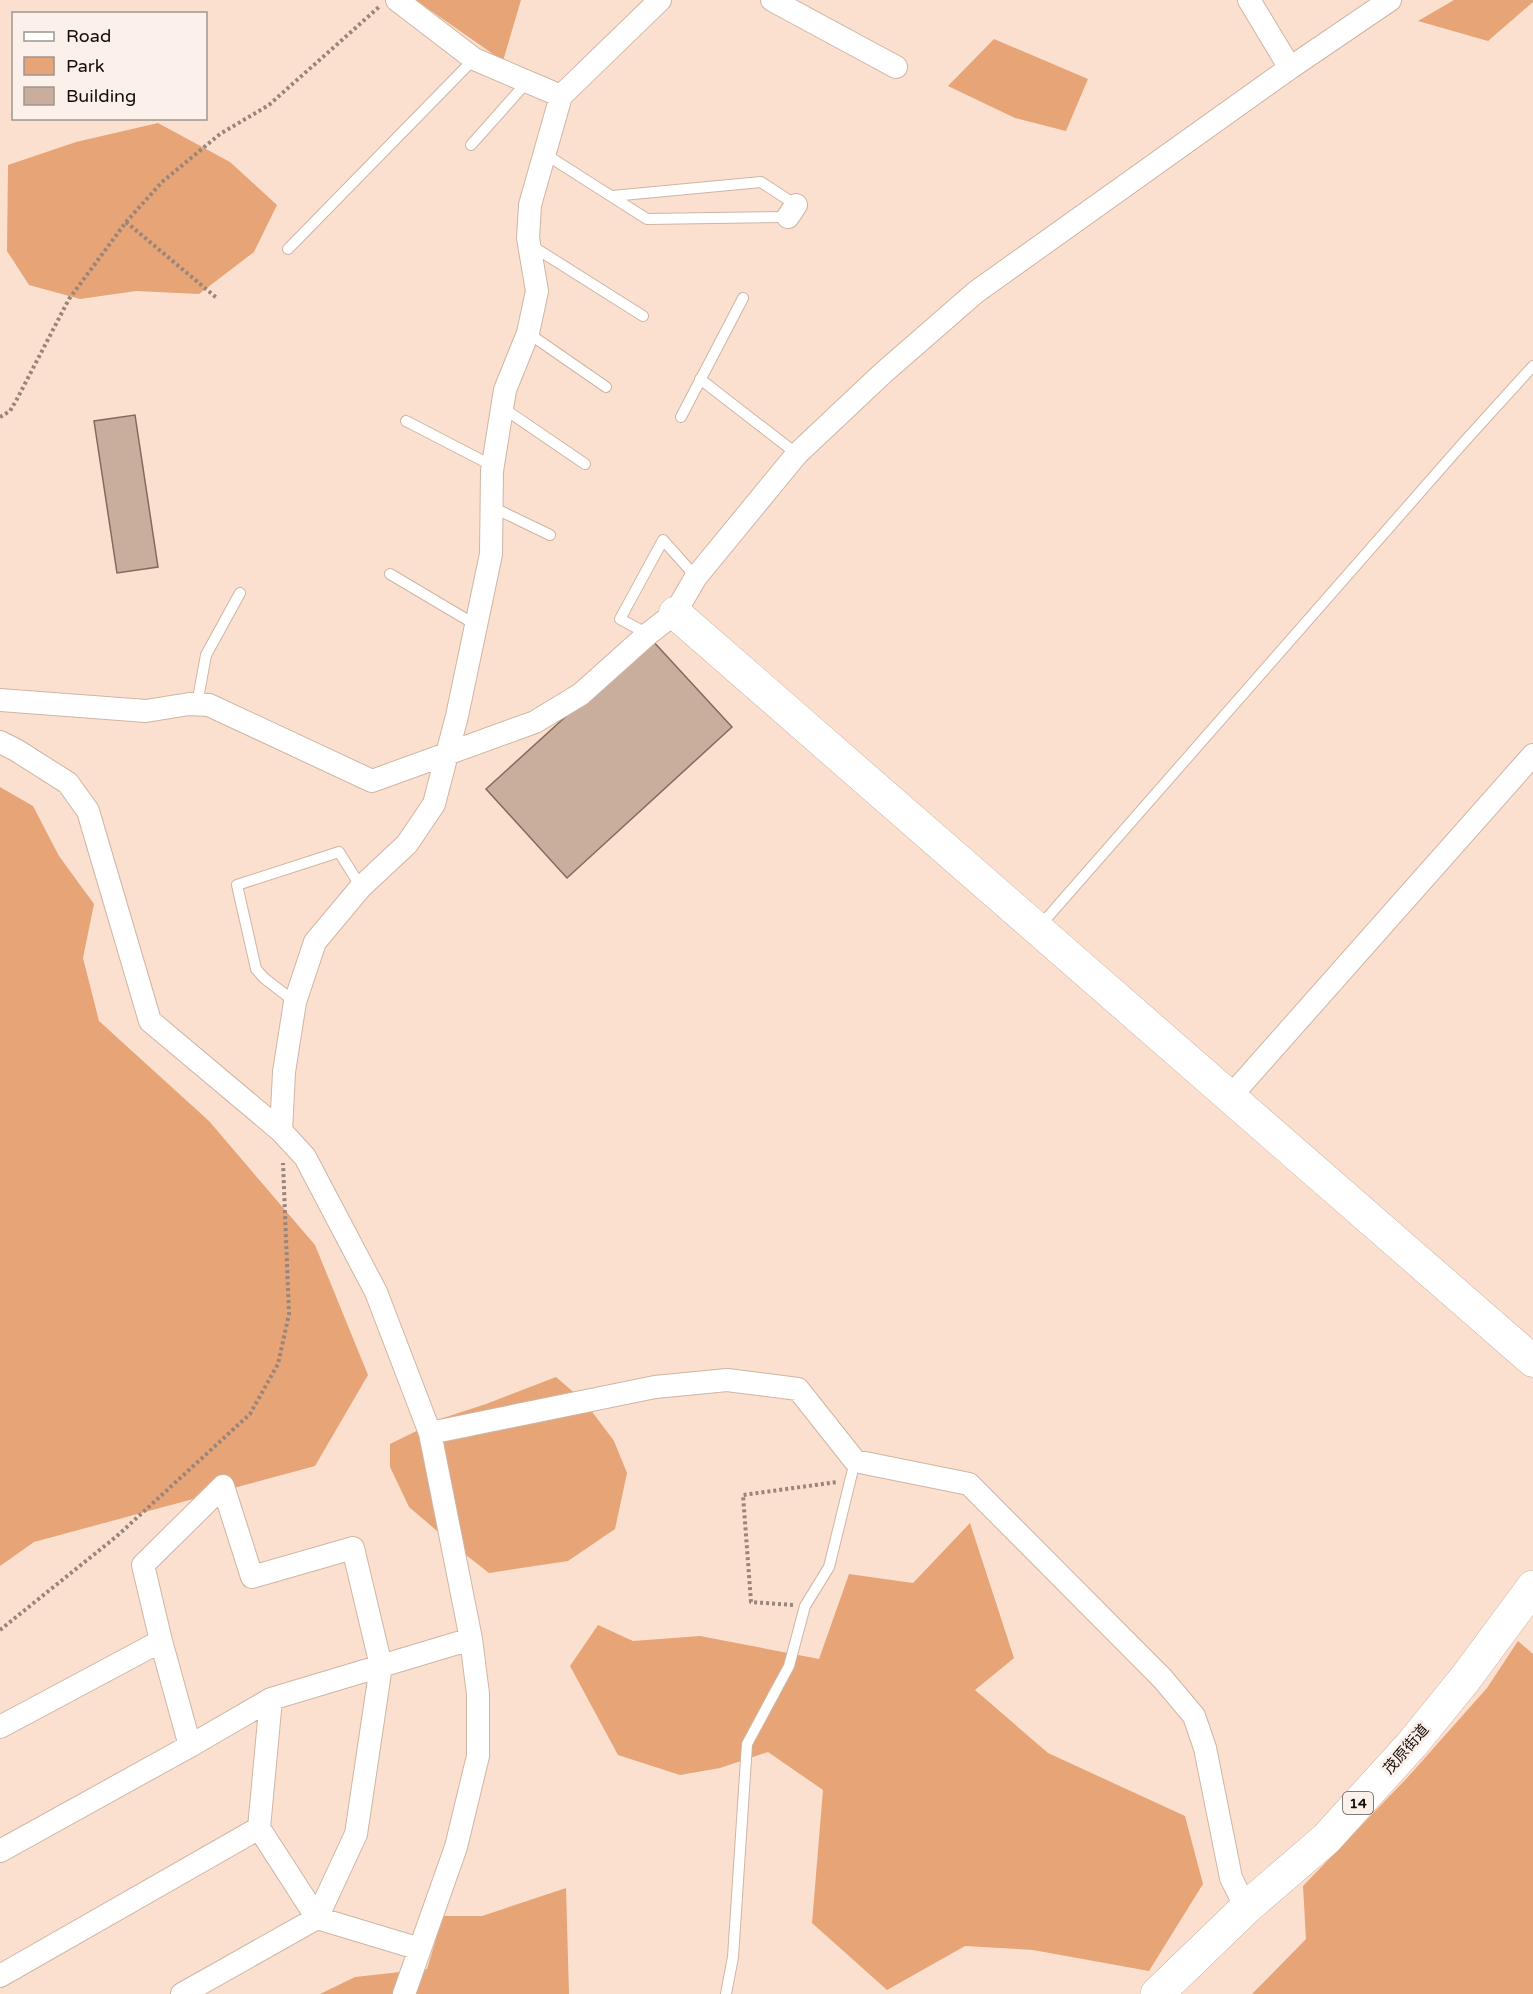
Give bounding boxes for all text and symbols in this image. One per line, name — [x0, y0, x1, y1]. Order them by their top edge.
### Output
legend — [12, 12, 207, 120]
text: Road — [66, 25, 111, 47]
text: Park — [66, 55, 105, 77]
text: Building — [66, 85, 136, 107]
street label: 茂原街道 — [1380, 1720, 1432, 1778]
road number: 14 — [1343, 1792, 1373, 1814]

